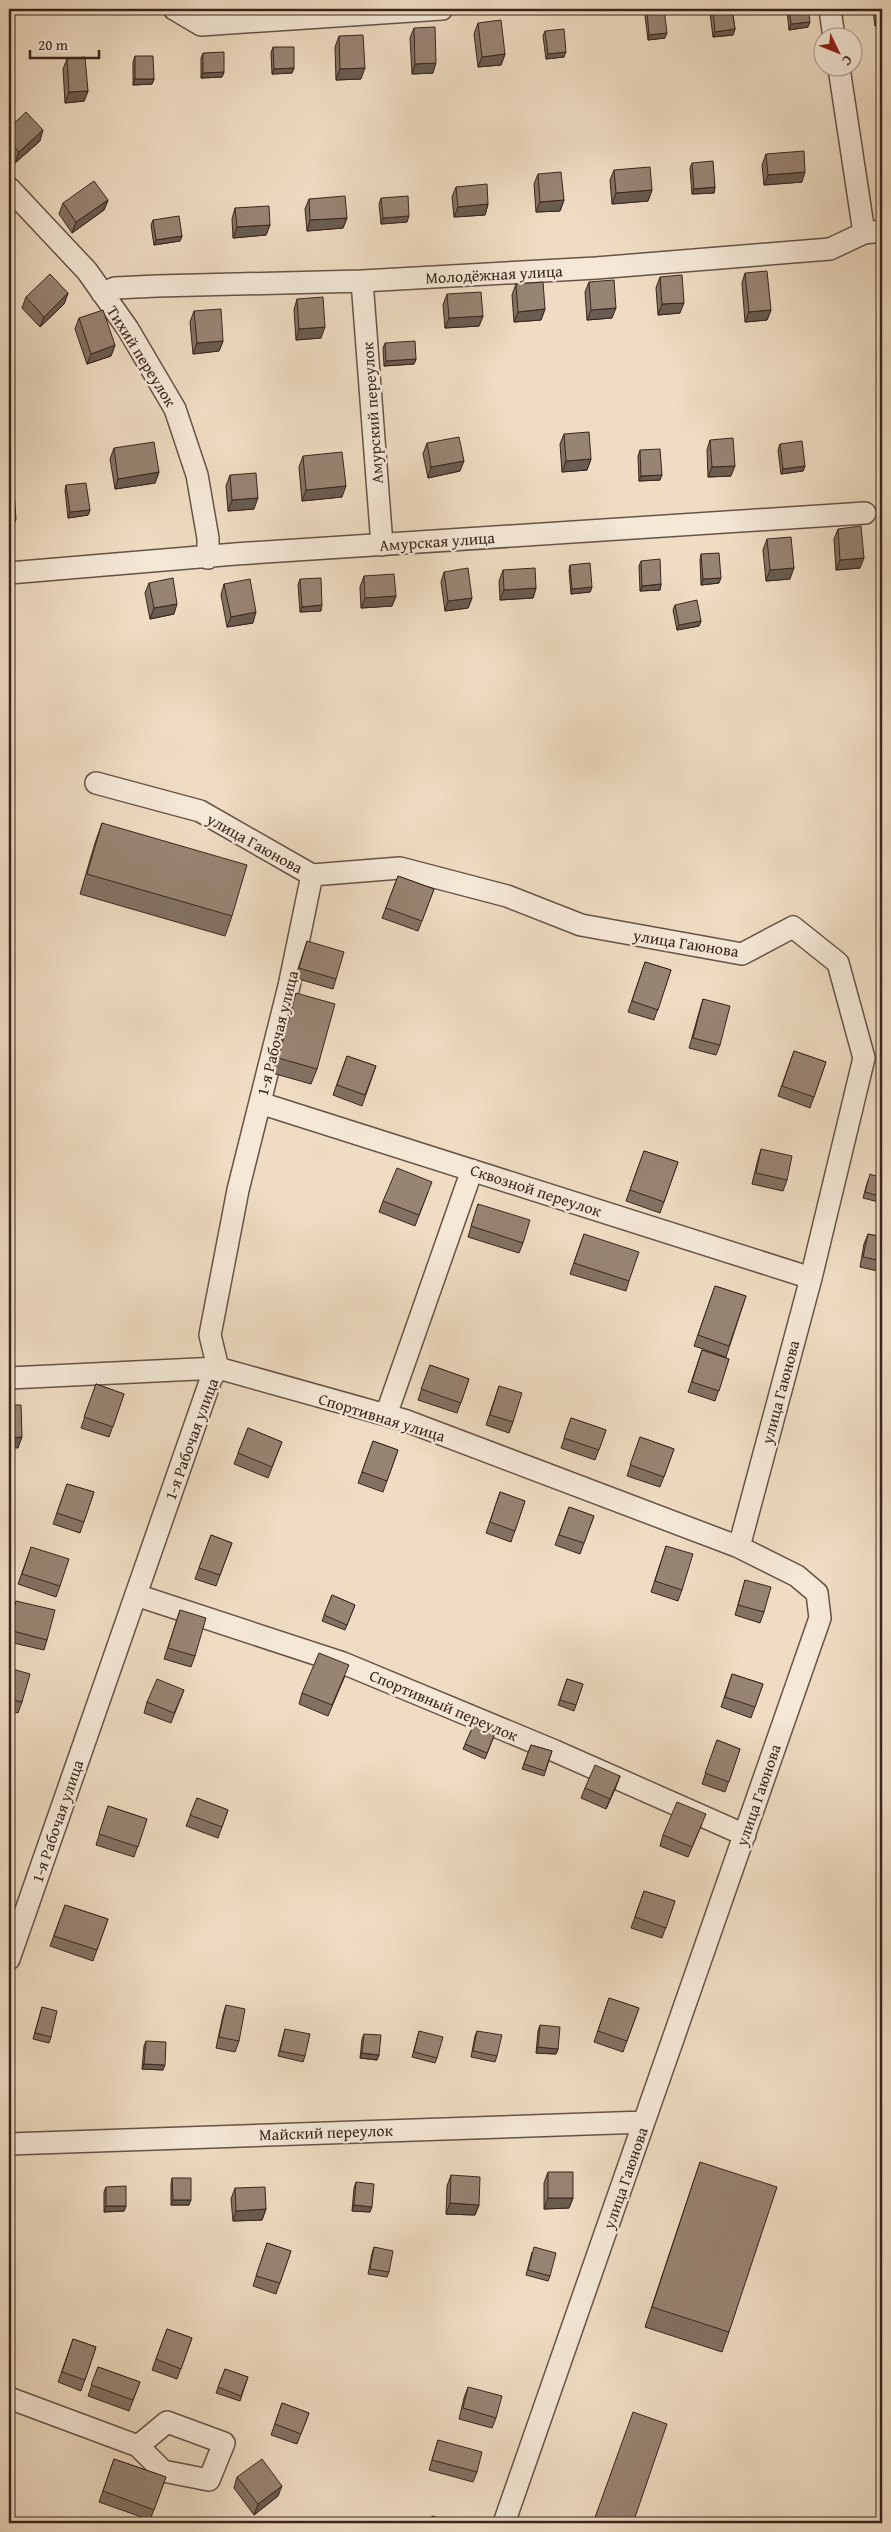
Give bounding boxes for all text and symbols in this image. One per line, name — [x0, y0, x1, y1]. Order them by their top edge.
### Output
scale bar — [30, 28, 99, 60]
north arrow — [814, 28, 864, 78]
text: 20 m — [38, 34, 69, 55]
text: С — [837, 51, 858, 71]
street label: Молодёжная улица — [425, 258, 564, 290]
street label: Тихий переулок — [101, 301, 183, 412]
street label: Амурский переулок — [355, 341, 389, 485]
street label: Амурская улица — [378, 525, 496, 557]
street label: улица Гаюнова — [202, 806, 308, 880]
street label: улица Гаюнова — [631, 923, 741, 963]
street label: 1-я Рабочая улица — [250, 967, 304, 1098]
street label: Сквозной переулок — [467, 1157, 605, 1223]
street label: улица Гаюнова — [754, 1337, 805, 1448]
street label: 1-я Рабочая улица — [158, 1374, 224, 1503]
street label: Спортивная улица — [316, 1386, 449, 1448]
street label: Спортивный переулок — [366, 1663, 523, 1747]
street label: улица Гаюнова — [729, 1740, 787, 1850]
street label: 1-я Рабочая улица — [25, 1756, 89, 1886]
street label: Майский переулок — [259, 2118, 394, 2146]
street label: улица Гаюнова — [596, 2123, 654, 2233]

